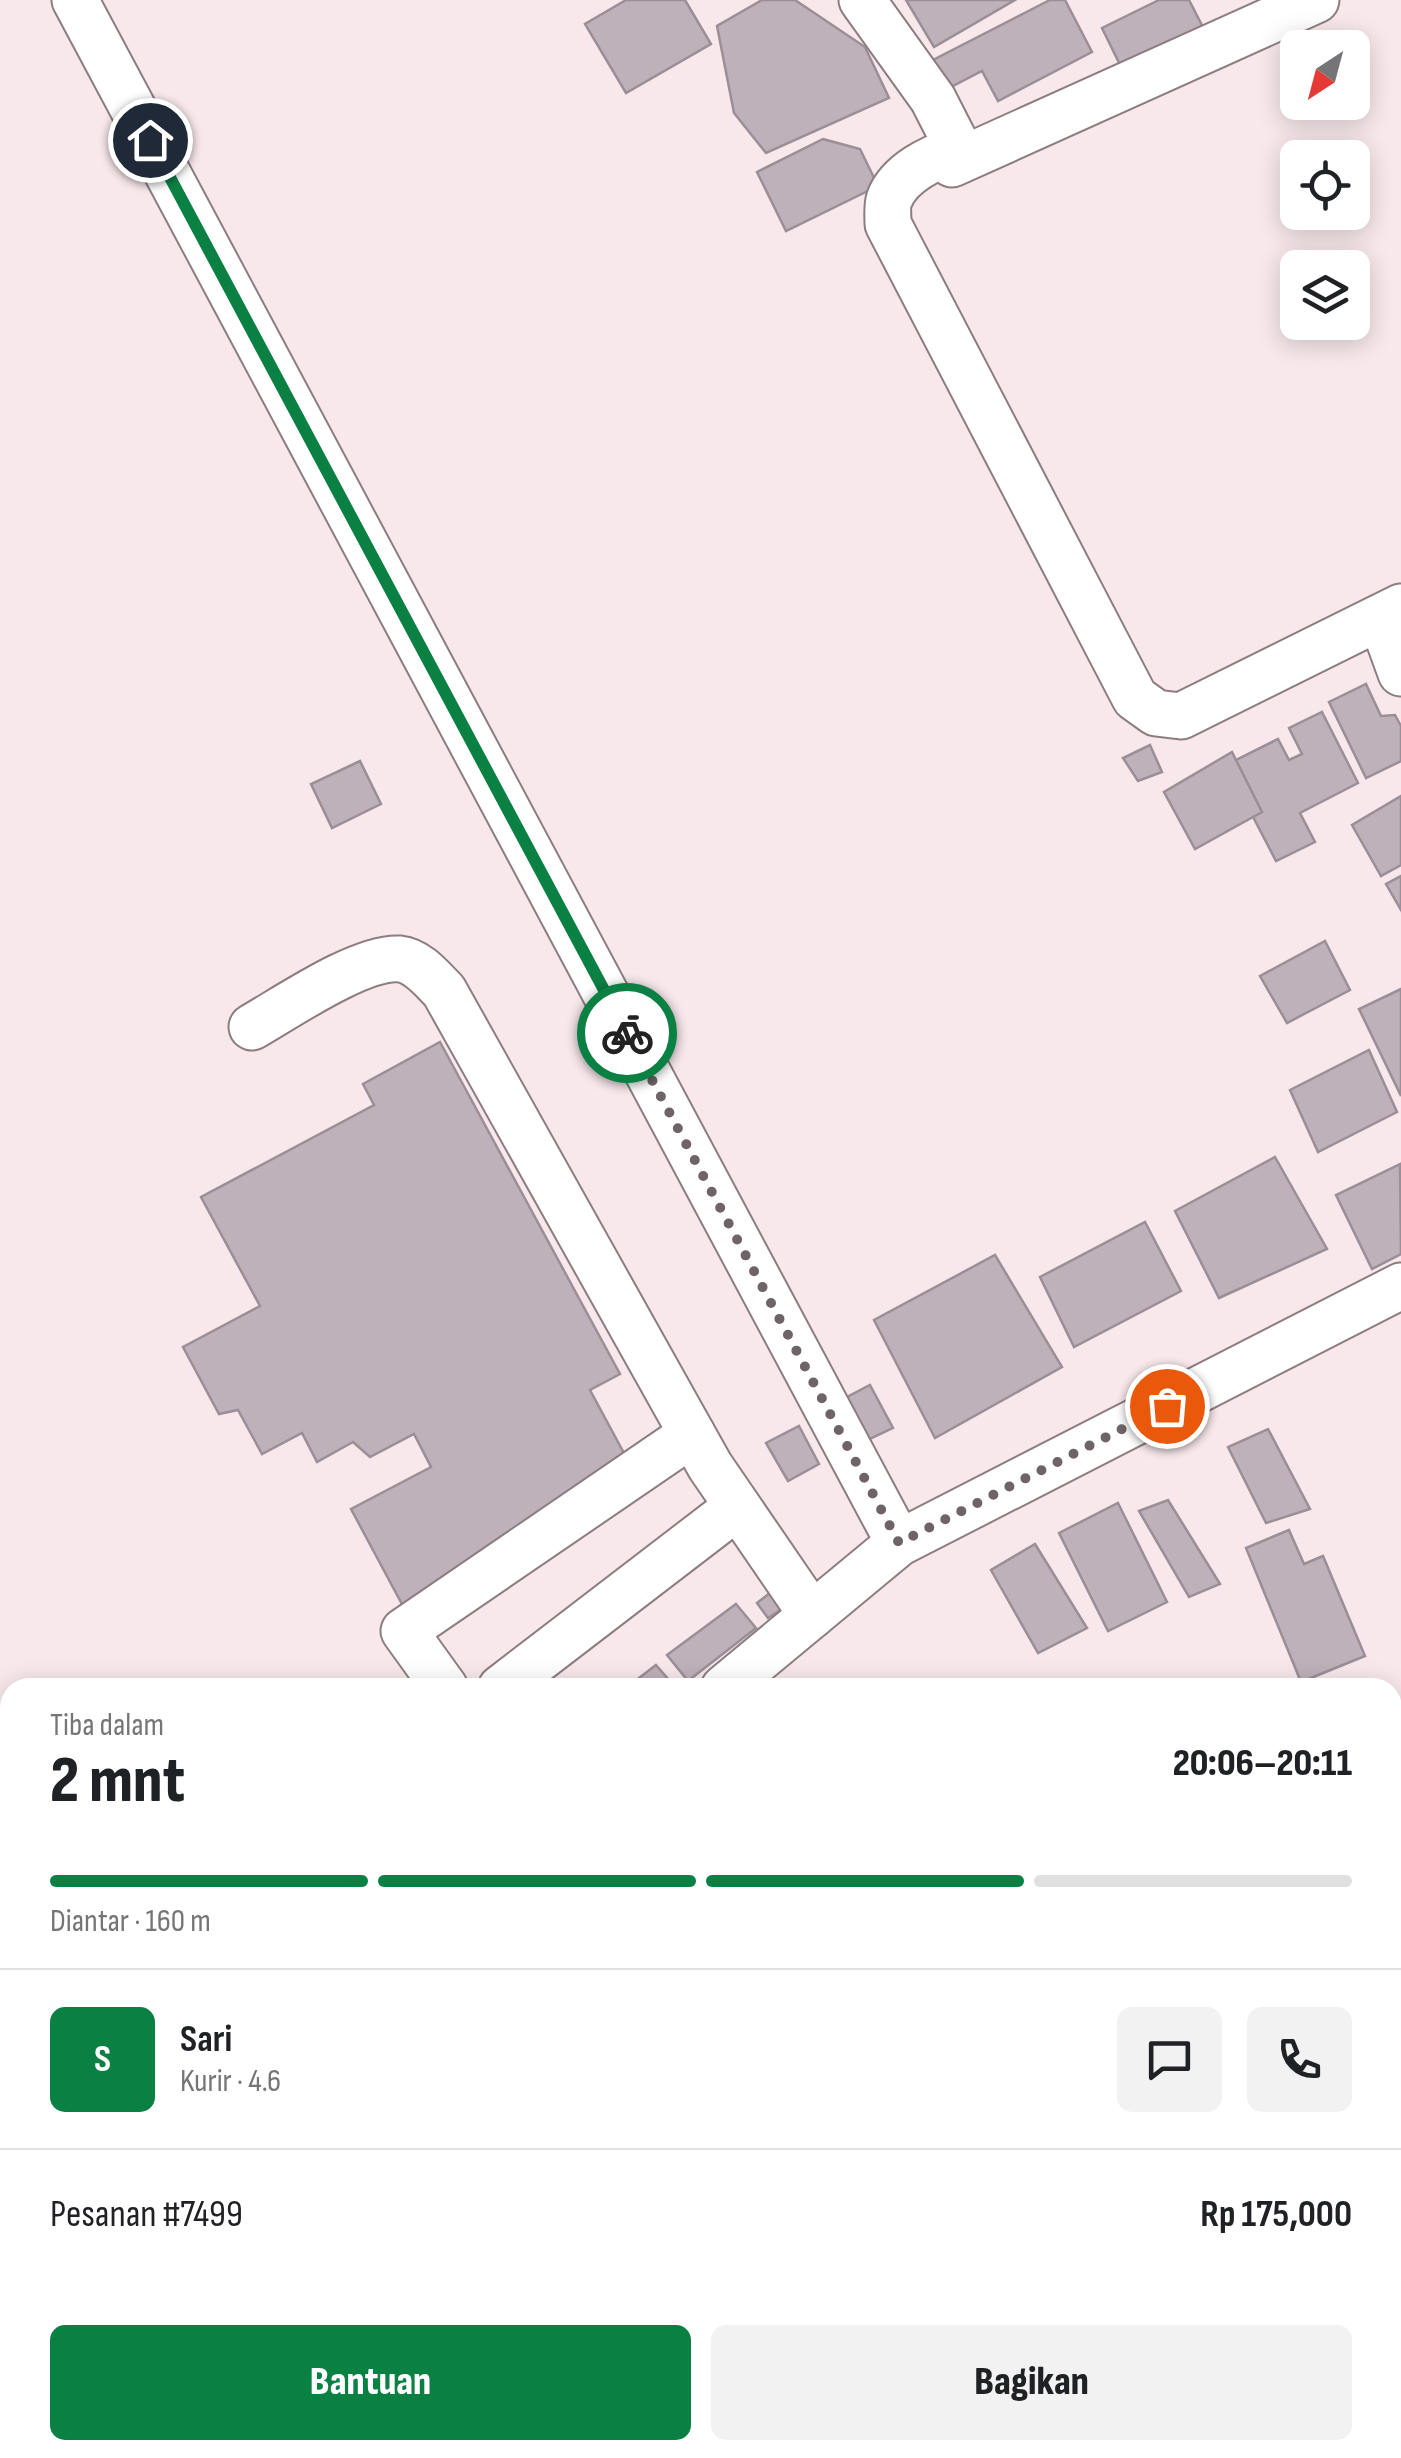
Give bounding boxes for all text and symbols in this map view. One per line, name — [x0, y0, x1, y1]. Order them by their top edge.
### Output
north arrow — [1280, 30, 1370, 120]
map controls — [1280, 30, 1370, 340]
pin — [108, 98, 193, 183]
icon: home — [123, 113, 178, 168]
button: locate — [1280, 140, 1370, 230]
button: layers — [1280, 250, 1370, 340]
courier — [577, 983, 677, 1083]
icon: bike — [600, 1006, 655, 1061]
pin — [1125, 1364, 1210, 1449]
icon: bag — [1140, 1379, 1195, 1434]
text: Tiba dalam — [50, 1706, 164, 1745]
text: 20:06–20:11 — [1173, 1741, 1352, 1786]
text: 2 mnt — [50, 1743, 185, 1821]
text: Diantar · 160 m — [50, 1902, 211, 1941]
button: chat — [1117, 2007, 1222, 2112]
button: phone — [1247, 2007, 1352, 2112]
text: Sari — [180, 2017, 232, 2062]
text: S — [94, 2037, 111, 2082]
text: Kurir · 4.6 — [180, 2062, 281, 2101]
text: Pesanan #7499 — [50, 2192, 243, 2237]
text: Rp 175,000 — [1200, 2192, 1352, 2237]
button: Bantuan — [50, 2325, 691, 2440]
button: Bagikan — [711, 2325, 1352, 2440]

